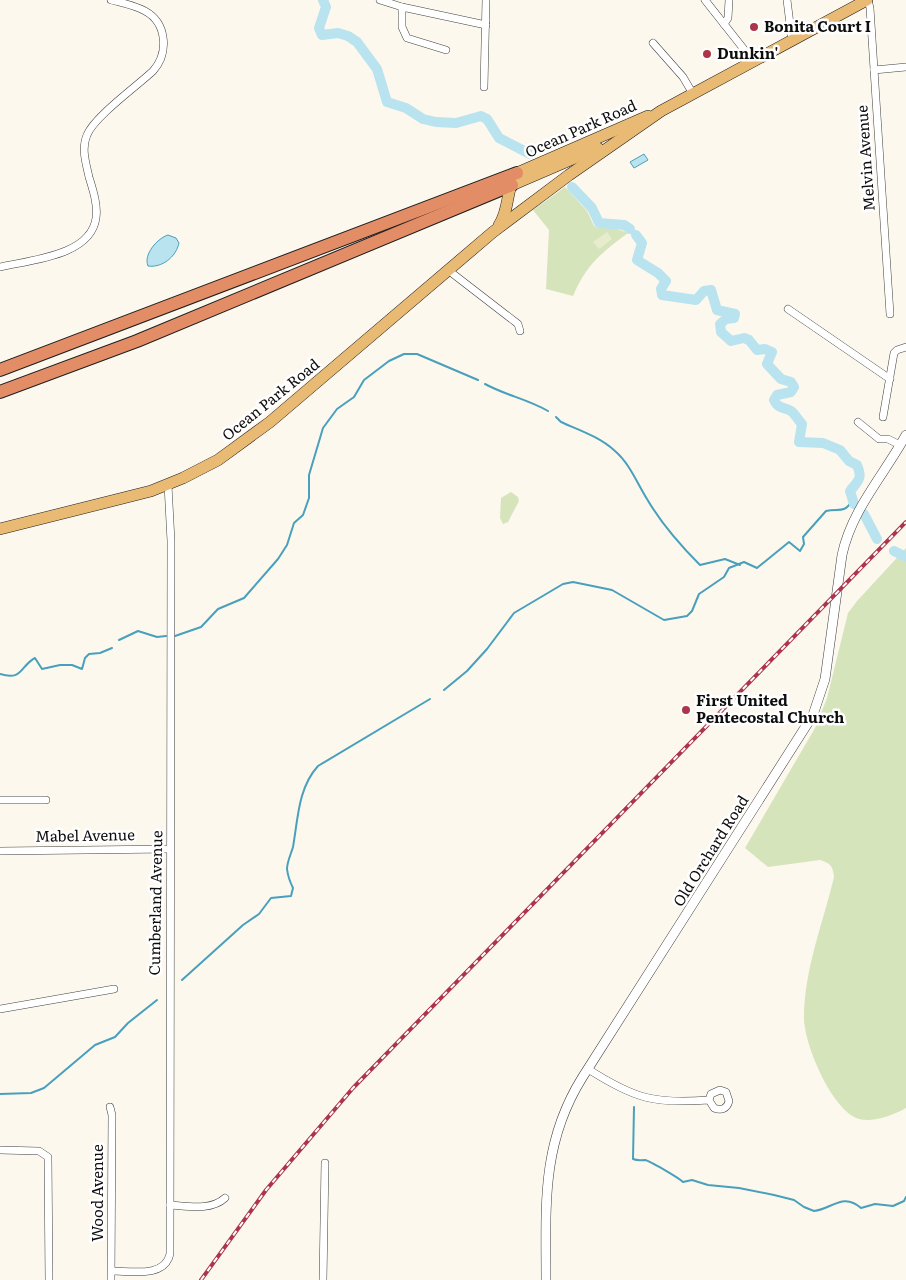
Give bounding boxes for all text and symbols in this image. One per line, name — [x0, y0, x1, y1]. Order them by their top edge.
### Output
place label: Bonita Court I — [764, 14, 871, 37]
marker: Bonita Court I — [748, 21, 760, 33]
place label: Dunkin' — [717, 41, 778, 64]
marker: Dunkin' — [701, 48, 713, 60]
street label: Ocean Park Road — [521, 93, 640, 162]
street label: Melvin Avenue — [849, 104, 880, 212]
street label: Ocean Park Road — [216, 352, 324, 445]
place label: First United Pentecostal Church — [696, 688, 844, 728]
marker: First United Pentecostal Church — [680, 704, 692, 716]
street label: Old Orchard Road — [666, 790, 753, 910]
street label: Mabel Avenue — [35, 822, 135, 847]
street label: Cumberland Avenue — [142, 830, 167, 976]
street label: Wood Avenue — [85, 1144, 108, 1242]

